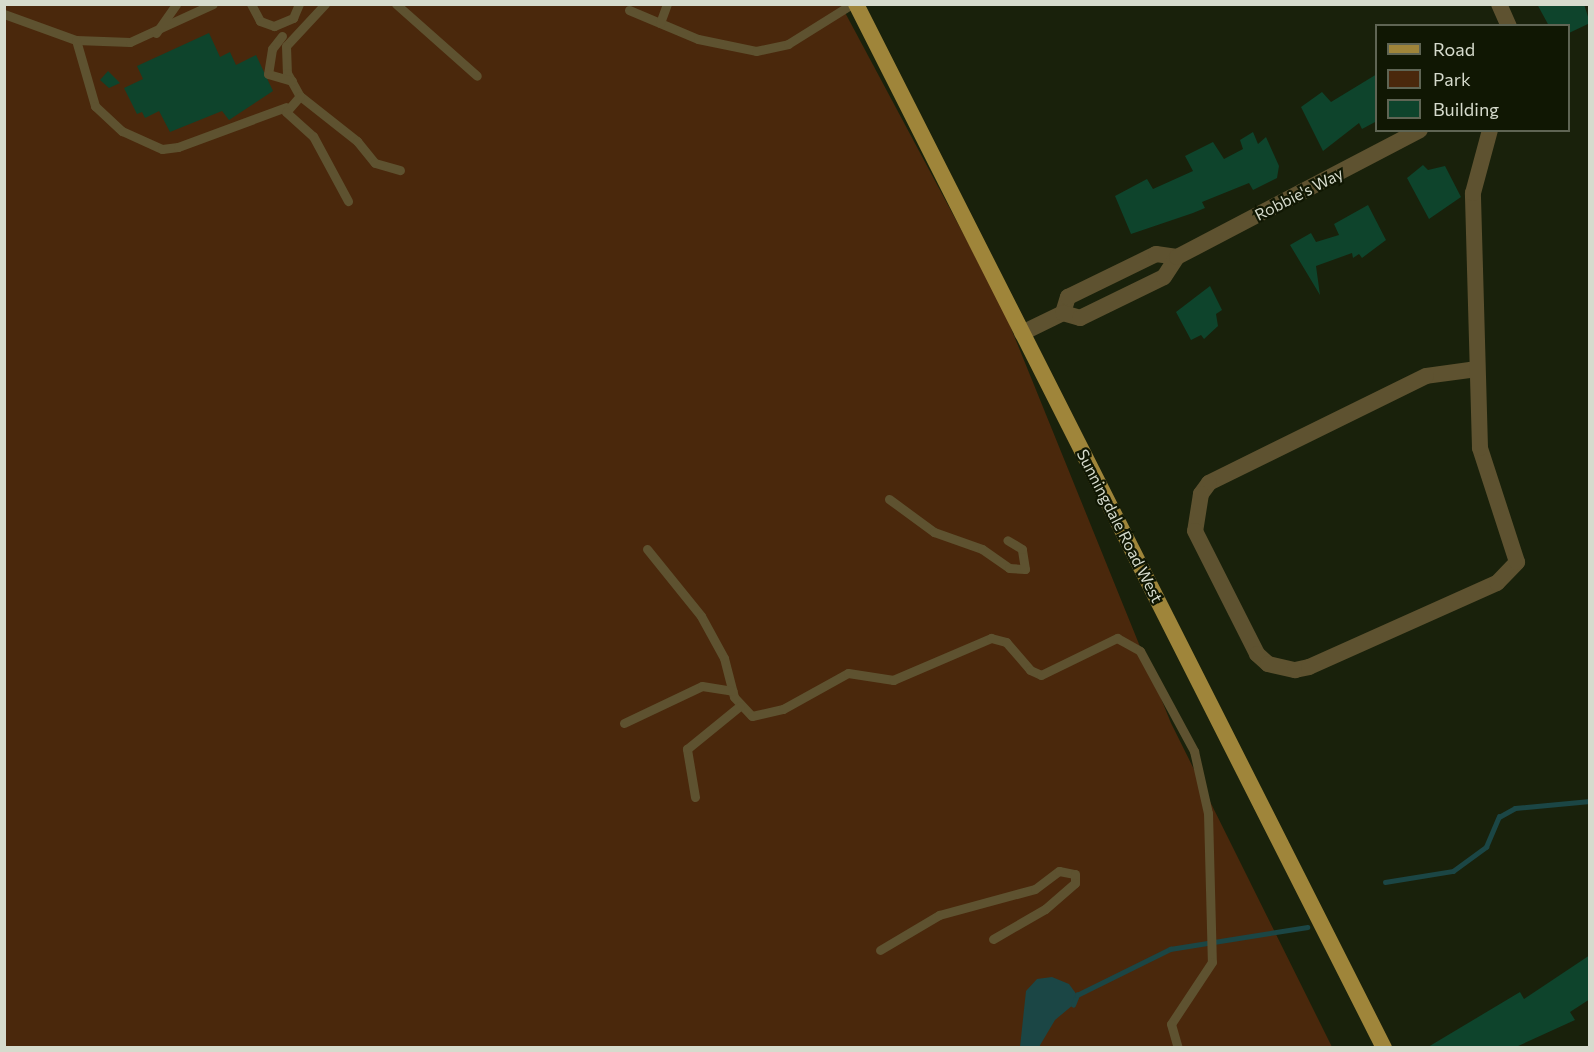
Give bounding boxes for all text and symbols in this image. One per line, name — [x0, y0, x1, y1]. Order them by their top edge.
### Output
legend — [1375, 24, 1570, 132]
text: Road — [1433, 38, 1475, 60]
text: Park — [1433, 68, 1471, 90]
text: Building — [1433, 98, 1499, 120]
street label: Robbie's Way — [1252, 163, 1346, 225]
street label: Sunningdale Road West — [1073, 446, 1167, 606]

